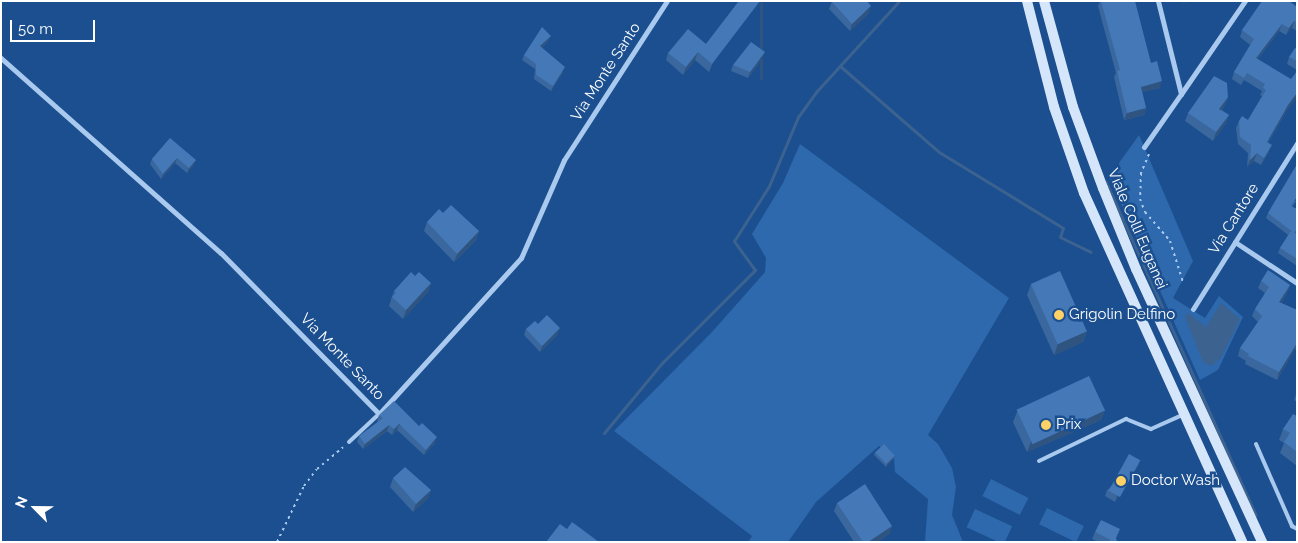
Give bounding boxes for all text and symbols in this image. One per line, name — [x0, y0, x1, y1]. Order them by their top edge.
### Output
scale bar — [12, 10, 98, 42]
text: 50 m — [18, 20, 53, 38]
street label: Via Monte Santo — [568, 20, 644, 124]
street label: Viale Colli Euganei — [1104, 166, 1170, 292]
street label: Via Cantore — [1205, 180, 1263, 258]
place label: Grigolin Delfino — [1069, 306, 1175, 324]
marker: Grigolin Delfino — [1053, 309, 1065, 321]
street label: Via Monte Santo — [296, 310, 388, 404]
place label: Prix — [1056, 416, 1081, 434]
marker: Prix — [1040, 419, 1052, 431]
place label: Doctor Wash — [1131, 472, 1221, 490]
marker: Doctor Wash — [1115, 475, 1127, 487]
north arrow — [10, 483, 60, 533]
text: N — [12, 494, 31, 510]

